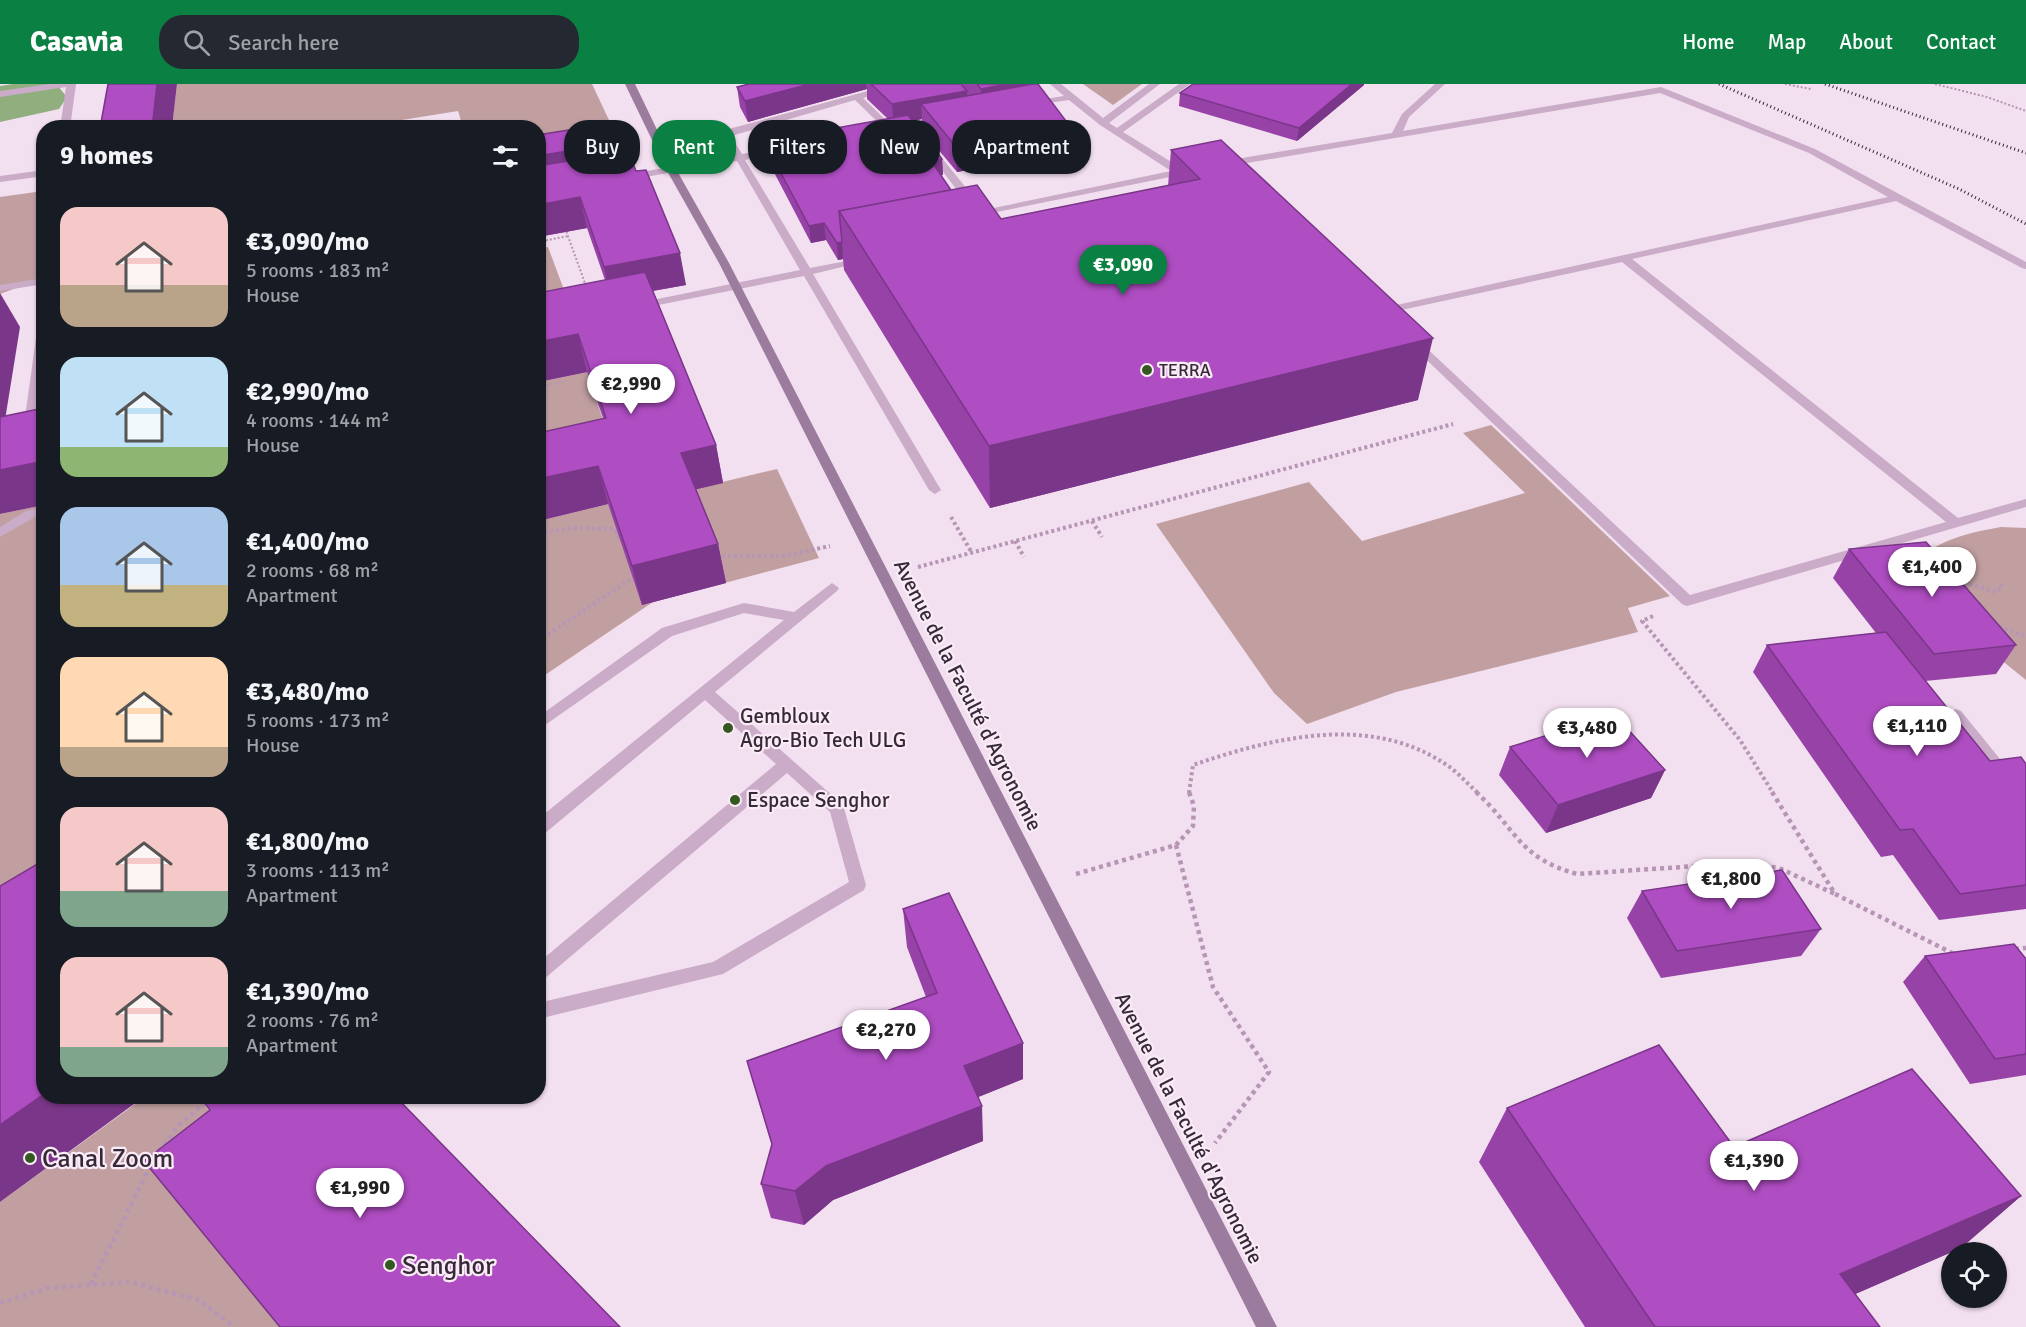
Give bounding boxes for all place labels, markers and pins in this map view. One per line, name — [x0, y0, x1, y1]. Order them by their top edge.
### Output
pin: €3,090 — [1074, 245, 1172, 296]
place label: TERRA — [1159, 359, 1211, 381]
marker: TERRA — [1140, 363, 1154, 377]
pin: €2,990 — [582, 364, 680, 415]
pin: €1,400 — [1883, 547, 1981, 598]
place label: Gembloux Agro-Bio Tech ULG — [740, 703, 906, 753]
pin: €1,110 — [1868, 706, 1966, 757]
pin: €3,480 — [1538, 708, 1636, 759]
marker: Gembloux Agro-Bio Tech ULG — [721, 721, 735, 735]
place label: Espace Senghor — [747, 787, 890, 813]
marker: Espace Senghor — [728, 793, 742, 807]
pin: €1,800 — [1682, 859, 1780, 910]
pin: €2,270 — [837, 1010, 935, 1061]
pin: €1,390 — [1705, 1141, 1803, 1192]
place label: Canal Zoom — [42, 1143, 173, 1175]
marker: Canal Zoom — [23, 1151, 37, 1165]
pin: €1,990 — [311, 1168, 409, 1219]
place label: Senghor — [402, 1250, 495, 1282]
marker: Senghor — [383, 1258, 397, 1272]

